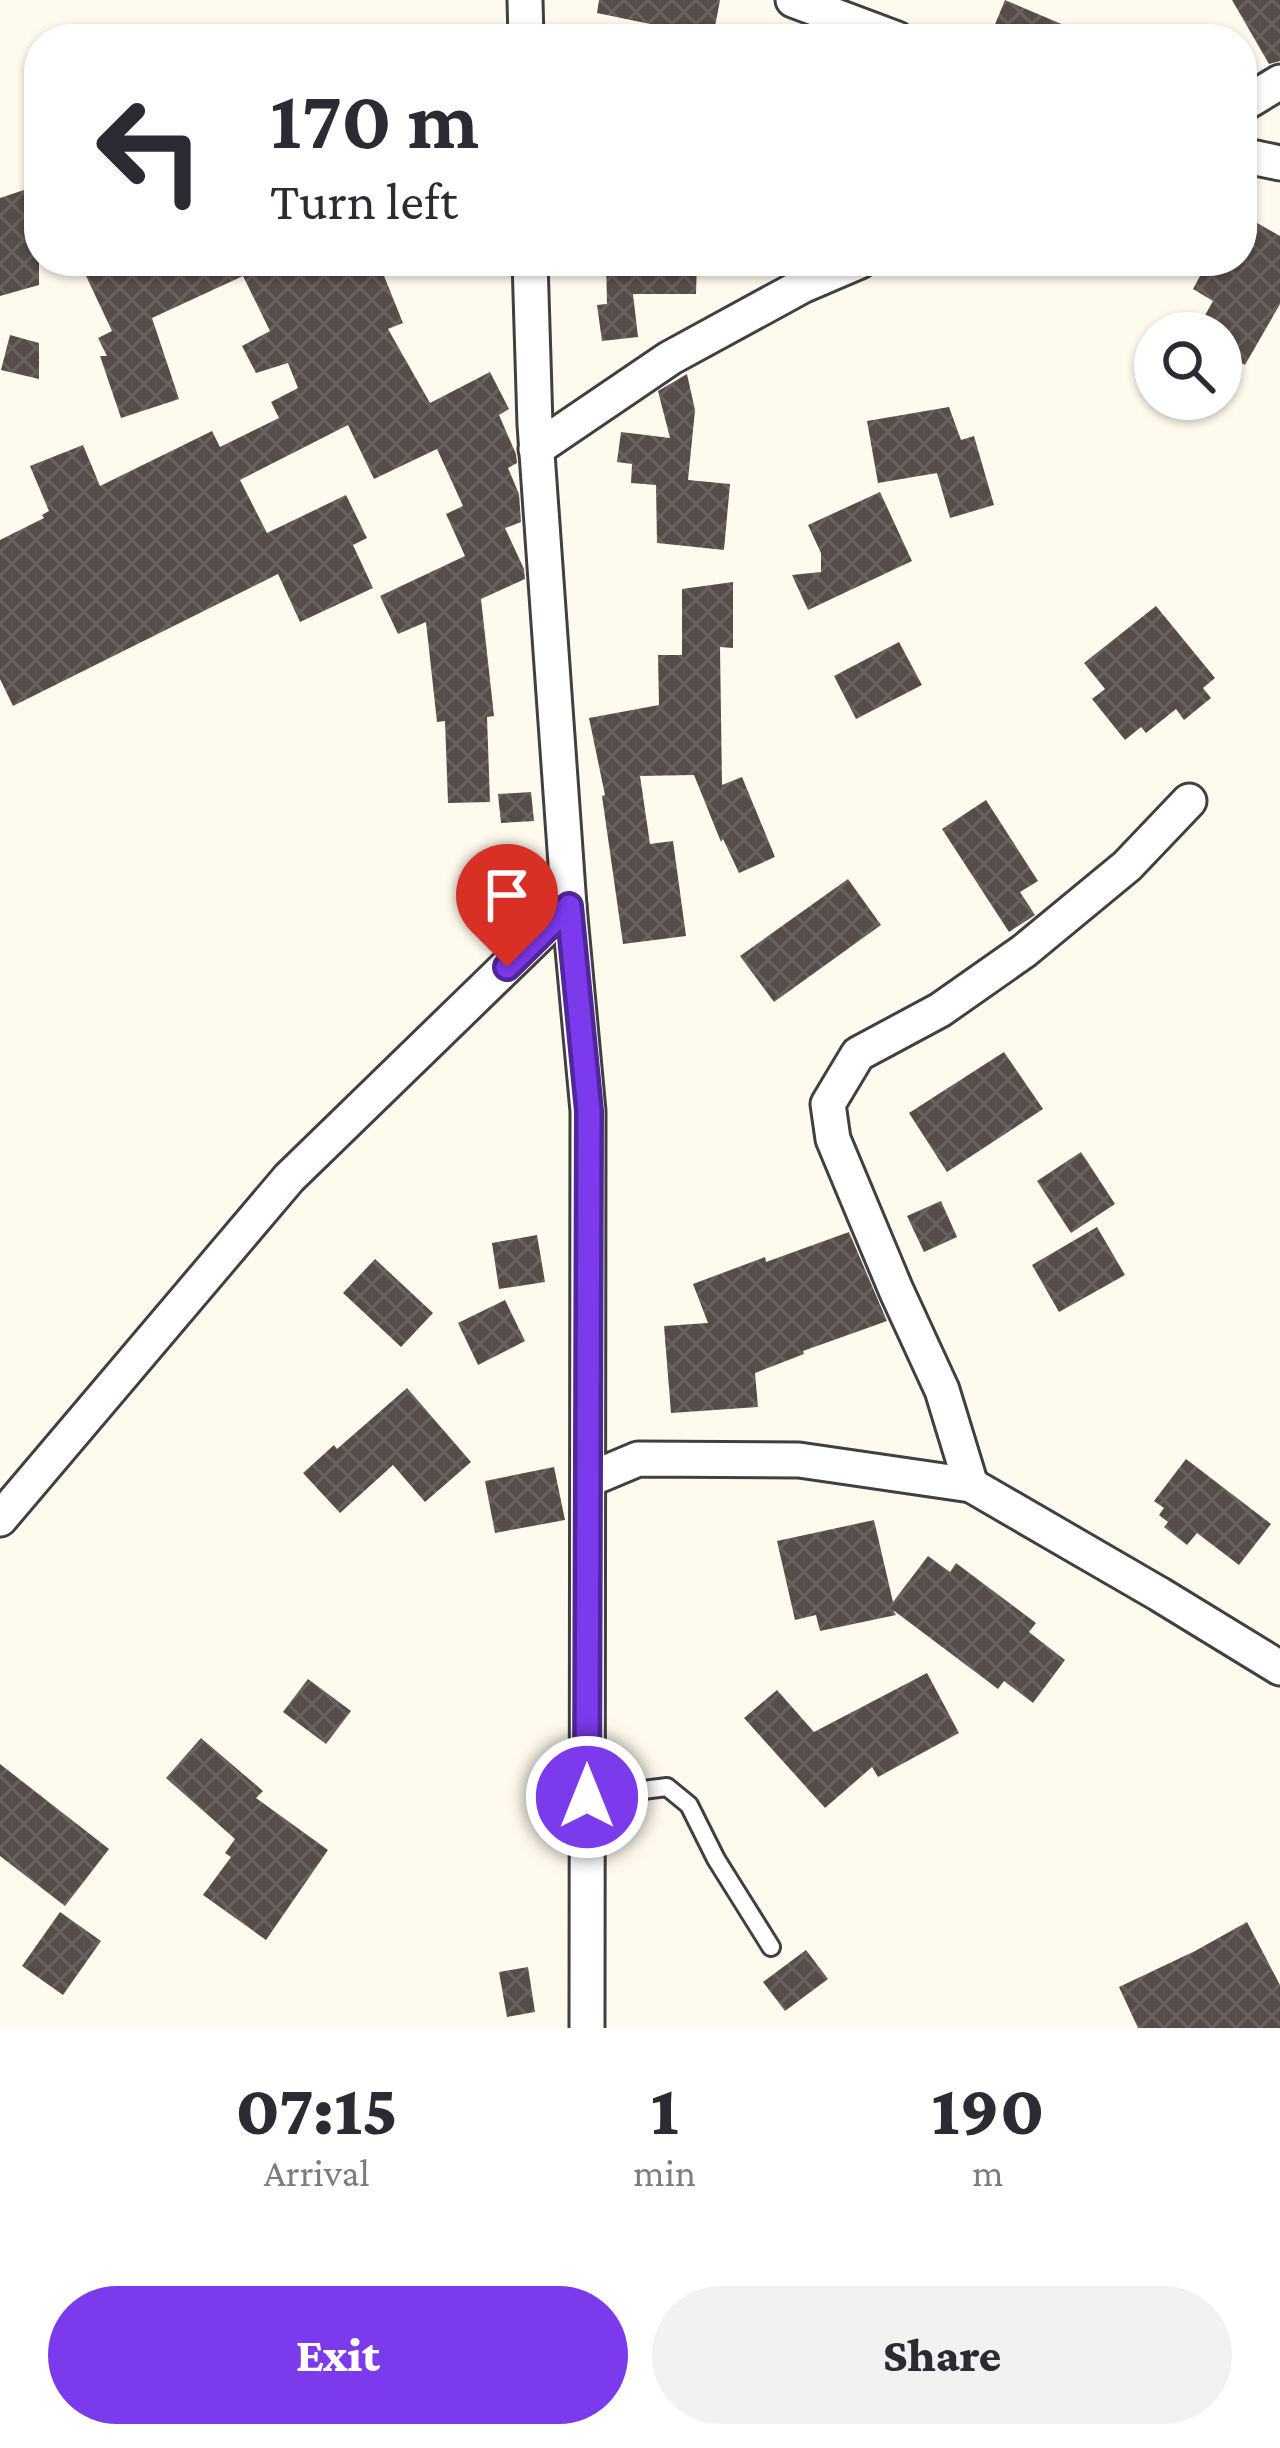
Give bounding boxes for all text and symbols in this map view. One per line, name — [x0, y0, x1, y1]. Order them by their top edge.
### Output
icon: left — [72, 72, 228, 228]
text: 170 m — [270, 73, 479, 166]
text: Turn left — [270, 171, 458, 231]
map controls — [1134, 312, 1242, 420]
button: search — [1134, 312, 1242, 420]
pin — [456, 844, 558, 967]
icon: arrive — [474, 862, 540, 928]
position arrow — [524, 1734, 650, 1860]
text: 07:15 — [235, 2069, 398, 2149]
text: 1 — [651, 2069, 679, 2149]
text: 190 — [931, 2069, 1045, 2149]
text: Arrival — [264, 2151, 370, 2194]
text: min — [633, 2151, 696, 2194]
text: m — [972, 2151, 1004, 2194]
button: Exit — [48, 2286, 628, 2424]
button: Share — [652, 2286, 1232, 2424]

